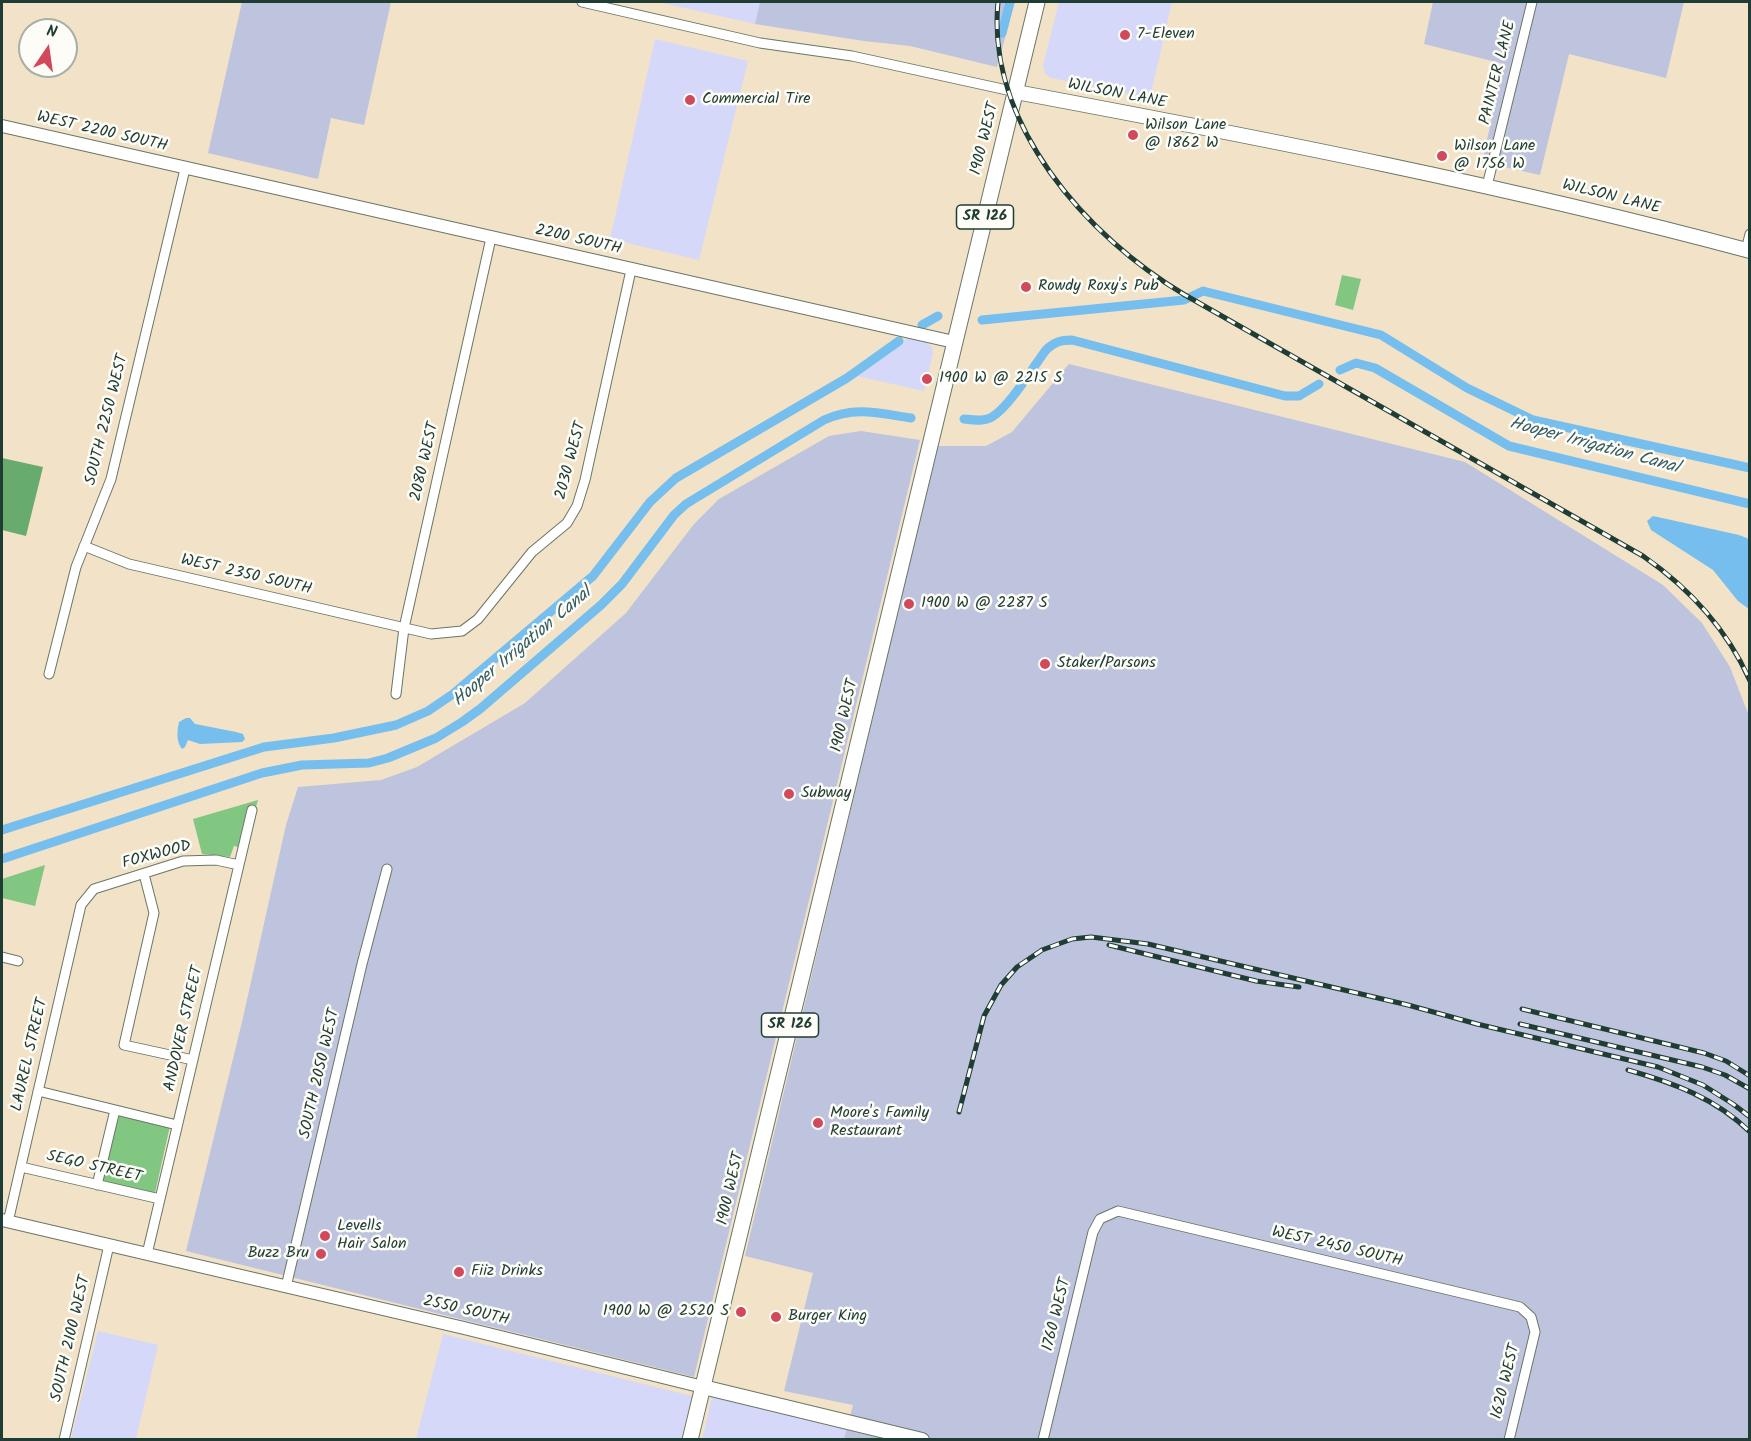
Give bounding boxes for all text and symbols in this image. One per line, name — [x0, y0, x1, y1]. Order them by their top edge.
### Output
north arrow — [18, 18, 78, 78]
text: N — [44, 19, 59, 45]
street label: PAINTER LANE — [1477, 19, 1521, 127]
place label: 7-Eleven — [1137, 25, 1195, 45]
marker: 7-Eleven — [1118, 28, 1132, 42]
street label: WILSON LANE — [1066, 76, 1168, 114]
place label: Commercial Tire — [702, 90, 810, 110]
marker: Commercial Tire — [683, 93, 697, 107]
street label: 1900 WEST — [968, 101, 1004, 177]
street label: WEST 2200 SOUTH — [35, 109, 169, 157]
place label: Wilson Lane @ 1862 W — [1145, 116, 1226, 154]
marker: Wilson Lane @ 1862 W — [1126, 128, 1140, 142]
place label: Wilson Lane @ 1756 W — [1454, 137, 1535, 175]
marker: Wilson Lane @ 1756 W — [1435, 149, 1449, 163]
street label: WILSON LANE — [1560, 177, 1662, 219]
road number: SR 126 — [956, 205, 1014, 229]
street label: 2200 SOUTH — [533, 222, 623, 260]
place label: Rowdy Roxy's Pub — [1038, 277, 1159, 297]
marker: Rowdy Roxy's Pub — [1019, 280, 1033, 294]
street label: SOUTH 2250 WEST — [82, 353, 134, 487]
place label: 1900 W @ 2215 S — [939, 369, 1062, 389]
marker: 1900 W @ 2215 S — [920, 372, 934, 386]
water label: Hooper Irrigation Canal — [1507, 414, 1681, 480]
street label: 2030 WEST — [552, 420, 592, 502]
street label: 2080 WEST — [408, 421, 444, 503]
street label: WEST 2350 SOUTH — [179, 552, 313, 600]
water label: Hooper Irrigation Canal — [449, 584, 597, 712]
place label: 1900 W @ 2287 S — [921, 594, 1048, 614]
marker: 1900 W @ 2287 S — [902, 597, 916, 611]
place label: Staker/Parsons — [1057, 654, 1156, 674]
marker: Staker/Parsons — [1038, 657, 1052, 671]
street label: 1900 WEST — [828, 678, 864, 754]
place label: Subway — [801, 784, 851, 804]
marker: Subway — [782, 787, 796, 801]
street label: FOXWOOD — [120, 838, 194, 874]
street label: ANDOVER STREET — [161, 964, 209, 1094]
street label: LAUREL STREET — [9, 997, 53, 1113]
street label: SOUTH 2050 WEST — [297, 1007, 345, 1141]
road number: SR 126 — [762, 1013, 818, 1037]
place label: Moore's Family Restaurant — [830, 1104, 929, 1142]
marker: Moore's Family Restaurant — [811, 1116, 825, 1130]
street label: SEGO STREET — [44, 1148, 144, 1188]
street label: 1900 WEST — [714, 1151, 750, 1227]
place label: Levells Hair Salon — [337, 1217, 406, 1255]
street label: WEST 2450 SOUTH — [1270, 1224, 1404, 1272]
marker: Levells Hair Salon — [318, 1229, 332, 1243]
place label: Buzz Bru — [247, 1244, 309, 1264]
marker: Buzz Bru — [314, 1247, 328, 1261]
place label: Fiiz Drinks — [471, 1262, 543, 1282]
marker: Fiiz Drinks — [452, 1265, 466, 1279]
street label: SOUTH 2100 WEST — [48, 1274, 96, 1404]
street label: 1760 WEST — [1040, 1276, 1076, 1354]
street label: 2550 SOUTH — [421, 1293, 511, 1331]
place label: 1900 W @ 2520 S — [603, 1302, 729, 1322]
marker: 1900 W @ 2520 S — [734, 1305, 748, 1319]
place label: Burger King — [788, 1307, 867, 1327]
marker: Burger King — [769, 1310, 783, 1324]
street label: 1620 WEST — [1488, 1343, 1526, 1421]

